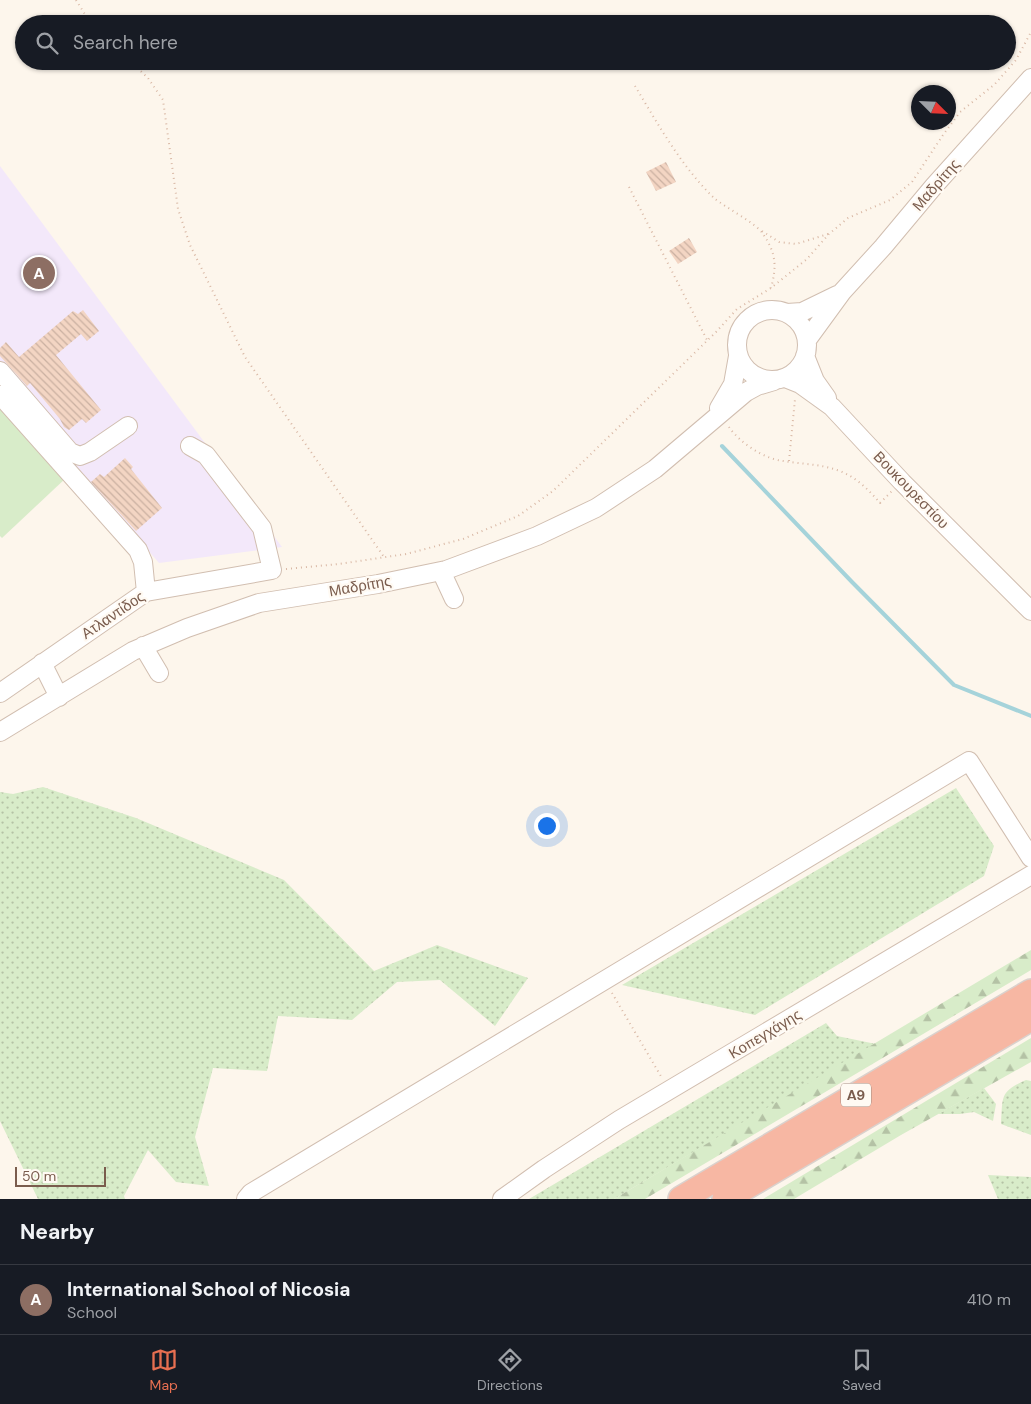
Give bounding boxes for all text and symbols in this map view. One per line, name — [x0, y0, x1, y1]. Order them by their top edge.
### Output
search box — [15, 15, 1016, 70]
icon: search — [33, 29, 61, 57]
text: Search here — [73, 30, 178, 55]
north arrow — [911, 85, 956, 130]
street label: Μαδρίτης — [908, 155, 964, 215]
pin: A — [23, 254, 55, 292]
street label: Βουκουρεστίου — [869, 447, 953, 533]
street label: Μαδρίτης — [327, 571, 393, 601]
street label: Ατλαντίδος — [77, 586, 149, 644]
your location — [534, 813, 560, 839]
street label: Κοπεγχάγης — [725, 1005, 805, 1063]
road number: A9 — [841, 1084, 871, 1106]
scale bar — [15, 1164, 106, 1187]
text: 50 m — [22, 1167, 56, 1185]
text: Nearby — [20, 1218, 94, 1246]
text: International School of Nicosia — [67, 1277, 350, 1302]
text: A — [30, 1289, 42, 1310]
text: 410 m — [967, 1289, 1011, 1310]
text: School — [67, 1302, 117, 1323]
tab: Map — [150, 1346, 178, 1394]
tab: Directions — [477, 1346, 543, 1394]
tab: Saved — [842, 1346, 881, 1394]

